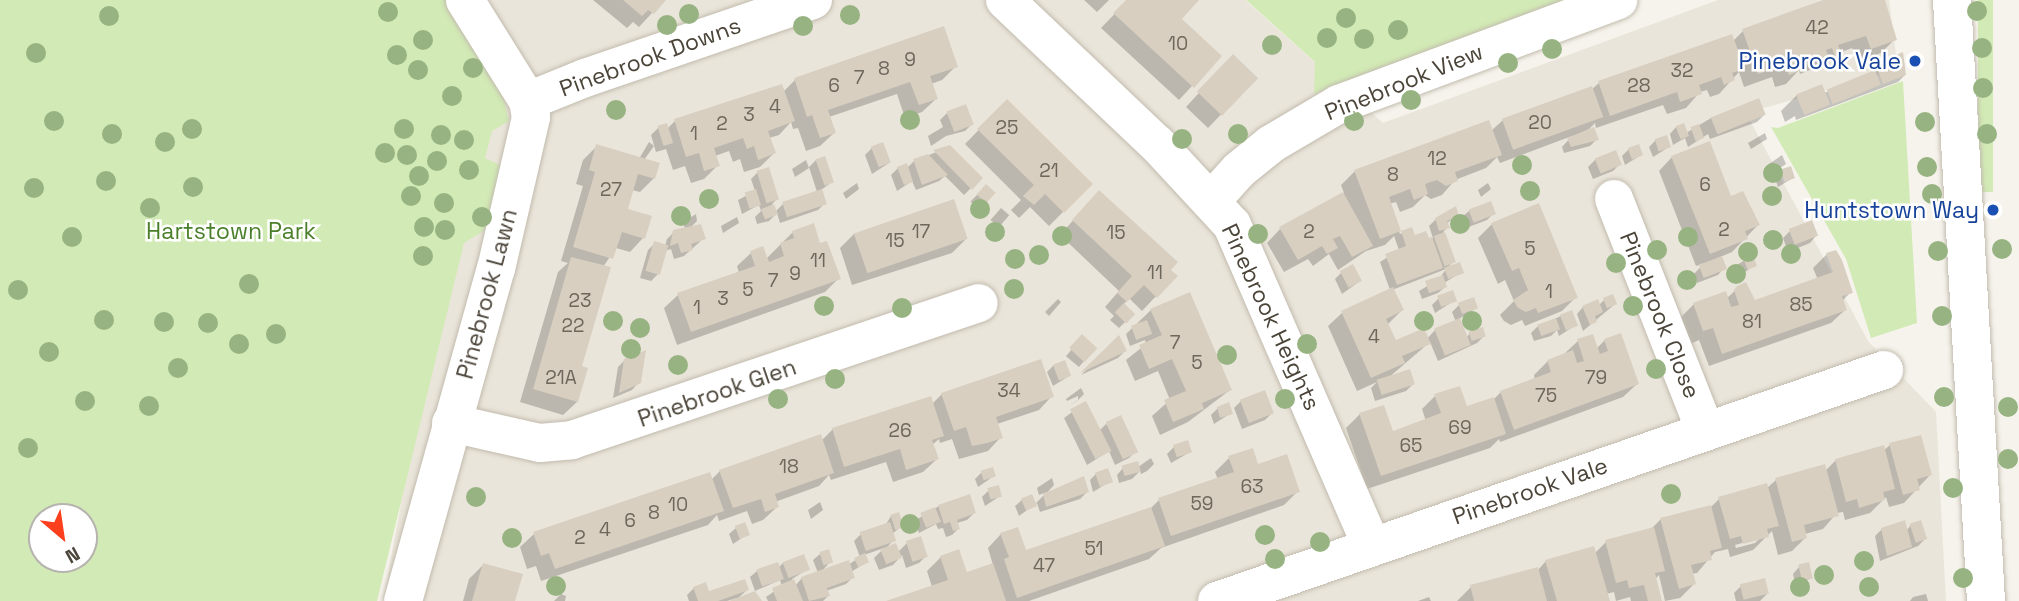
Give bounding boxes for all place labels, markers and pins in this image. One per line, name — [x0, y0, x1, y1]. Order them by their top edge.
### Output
place label: Pinebrook Vale — [1738, 47, 1901, 75]
marker: Pinebrook Vale — [1907, 53, 1923, 69]
place label: Huntstown Way — [1804, 196, 1979, 224]
marker: Huntstown Way — [1985, 202, 2001, 218]

